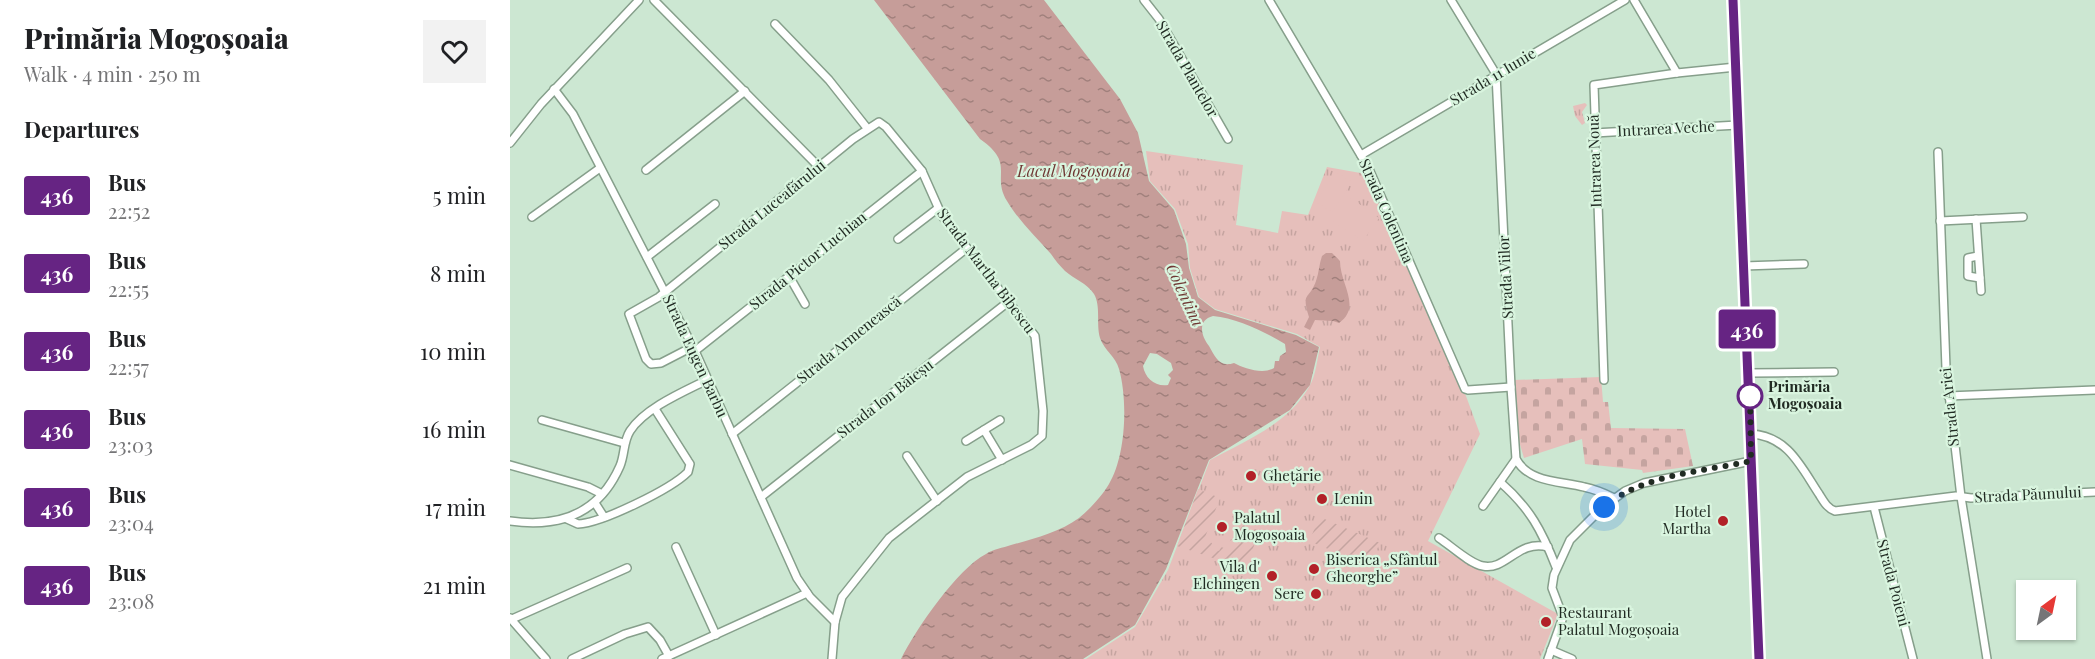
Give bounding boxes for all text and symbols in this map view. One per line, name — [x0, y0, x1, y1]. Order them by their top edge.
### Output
street label: Strada Plantelor — [1152, 16, 1224, 121]
text: Primăria Mogoșoaia — [24, 19, 289, 56]
button: heart — [423, 20, 486, 83]
street label: Strada 11 Iunie — [1446, 43, 1539, 110]
text: Walk · 4 min · 250 m — [24, 60, 201, 87]
text: Departures — [24, 114, 139, 144]
street label: Intrarea Nouă — [1582, 114, 1606, 208]
street label: Intrarea Veche — [1617, 115, 1715, 141]
street label: Strada Luceafărului — [714, 154, 830, 254]
street label: Strada Colentina — [1355, 155, 1419, 267]
water label: Lacul Mogoșoaia — [1016, 160, 1131, 182]
text: Bus — [108, 167, 146, 197]
text: 5 min — [433, 180, 486, 210]
text: 436 — [41, 181, 73, 209]
text: 22:52 — [108, 197, 150, 224]
street label: Strada Martha Bibescu — [933, 204, 1041, 337]
street label: Strada Pictor Luchian — [744, 207, 870, 314]
street label: Strada Viilor — [1493, 234, 1517, 319]
text: Bus — [108, 245, 146, 275]
text: 8 min — [430, 258, 486, 288]
text: 436 — [41, 259, 73, 287]
water label: Colentina — [1162, 260, 1209, 330]
text: 22:55 — [108, 275, 149, 302]
street label: Strada Armenească — [792, 290, 905, 388]
street label: Strada Eugen Barbu — [659, 291, 733, 421]
line badge: 436 — [1712, 310, 1782, 348]
text: 436 — [1731, 315, 1763, 343]
text: Bus — [108, 323, 146, 353]
text: 10 min — [420, 336, 486, 366]
text: 436 — [41, 337, 73, 365]
text: 22:57 — [108, 353, 149, 380]
street label: Strada Ion Băieșu — [832, 354, 937, 442]
street label: Strada Ariei — [1935, 366, 1963, 448]
place label: Primăria Mogoșoaia — [1768, 376, 1843, 413]
marker: Primăria Mogoșoaia — [1737, 383, 1763, 409]
text: Bus — [108, 401, 146, 431]
text: 16 min — [422, 414, 486, 444]
text: 436 — [41, 415, 73, 443]
text: 23:03 — [108, 431, 153, 458]
place label: Ghețărie — [1263, 465, 1321, 485]
marker: Ghețărie — [1244, 469, 1258, 483]
text: Bus — [108, 479, 146, 509]
street label: Strada Păunului — [1974, 481, 2083, 507]
place label: Lenin — [1334, 488, 1373, 508]
text: 17 min — [425, 492, 486, 522]
marker: Lenin — [1315, 492, 1329, 506]
your location — [1589, 492, 1619, 522]
text: 436 — [41, 493, 73, 521]
place label: Hotel Martha — [1662, 501, 1712, 538]
place label: Palatul Mogoșoaia — [1234, 507, 1306, 544]
text: 23:04 — [108, 509, 154, 536]
marker: Hotel Martha — [1716, 514, 1730, 528]
marker: Palatul Mogoșoaia — [1215, 520, 1229, 534]
street label: Strada Poieni — [1873, 537, 1915, 629]
place label: Biserica „Sfântul Gheorghe” — [1326, 549, 1438, 586]
place label: Vila d' Elchingen — [1193, 556, 1260, 593]
text: Bus — [108, 557, 146, 587]
marker: Biserica „Sfântul Gheorghe” — [1307, 562, 1321, 576]
marker: Vila d' Elchingen — [1265, 569, 1279, 583]
text: 21 min — [423, 570, 486, 600]
text: 436 — [41, 571, 73, 599]
north arrow — [2016, 580, 2076, 640]
map controls — [2016, 580, 2076, 640]
place label: Sere — [1274, 583, 1304, 603]
text: 23:08 — [108, 587, 154, 614]
marker: Sere — [1309, 587, 1323, 601]
place label: Restaurant Palatul Mogoșoaia — [1558, 602, 1680, 639]
marker: Restaurant Palatul Mogoșoaia — [1539, 615, 1553, 629]

